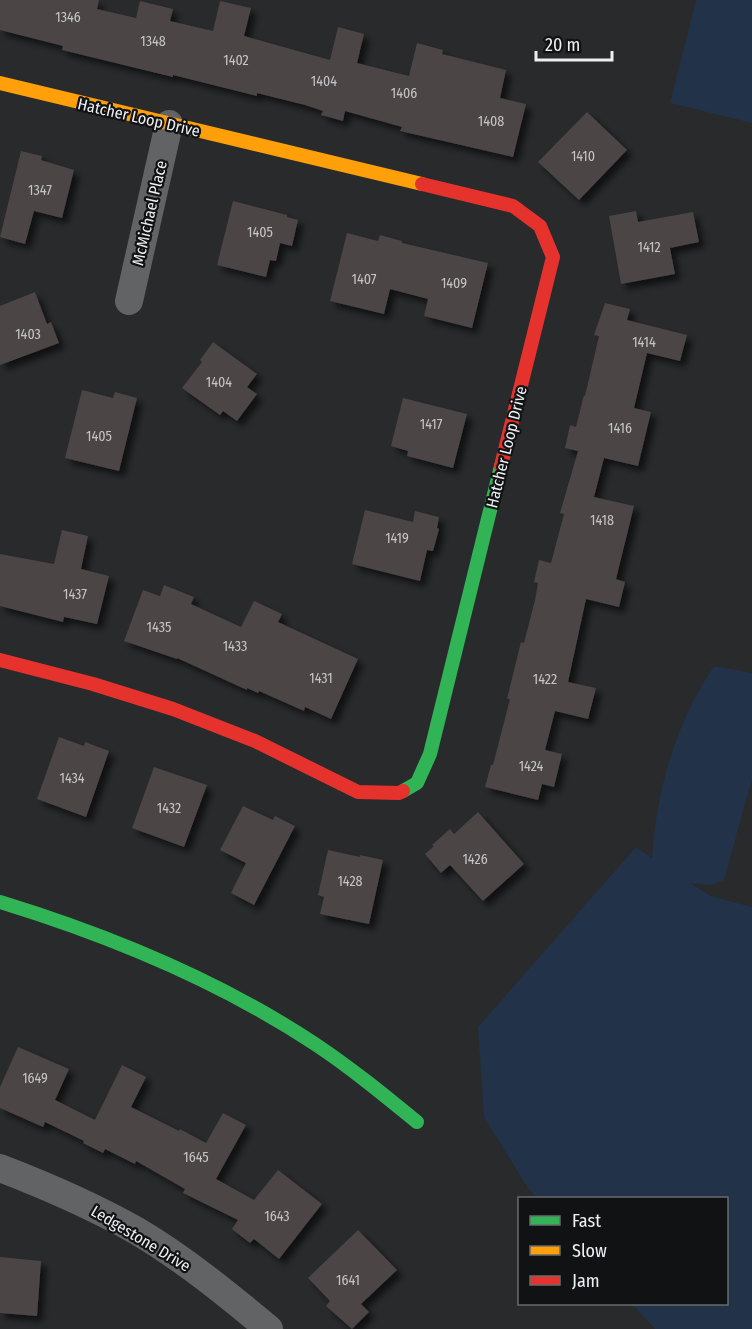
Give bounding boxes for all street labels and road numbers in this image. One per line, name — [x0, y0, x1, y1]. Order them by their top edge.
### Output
street label: Hatcher Loop Drive — [76, 94, 202, 141]
street label: McMichael Place — [128, 159, 171, 268]
street label: Hatcher Loop Drive — [482, 384, 531, 510]
street label: Ledgestone Drive — [88, 1201, 194, 1276]

